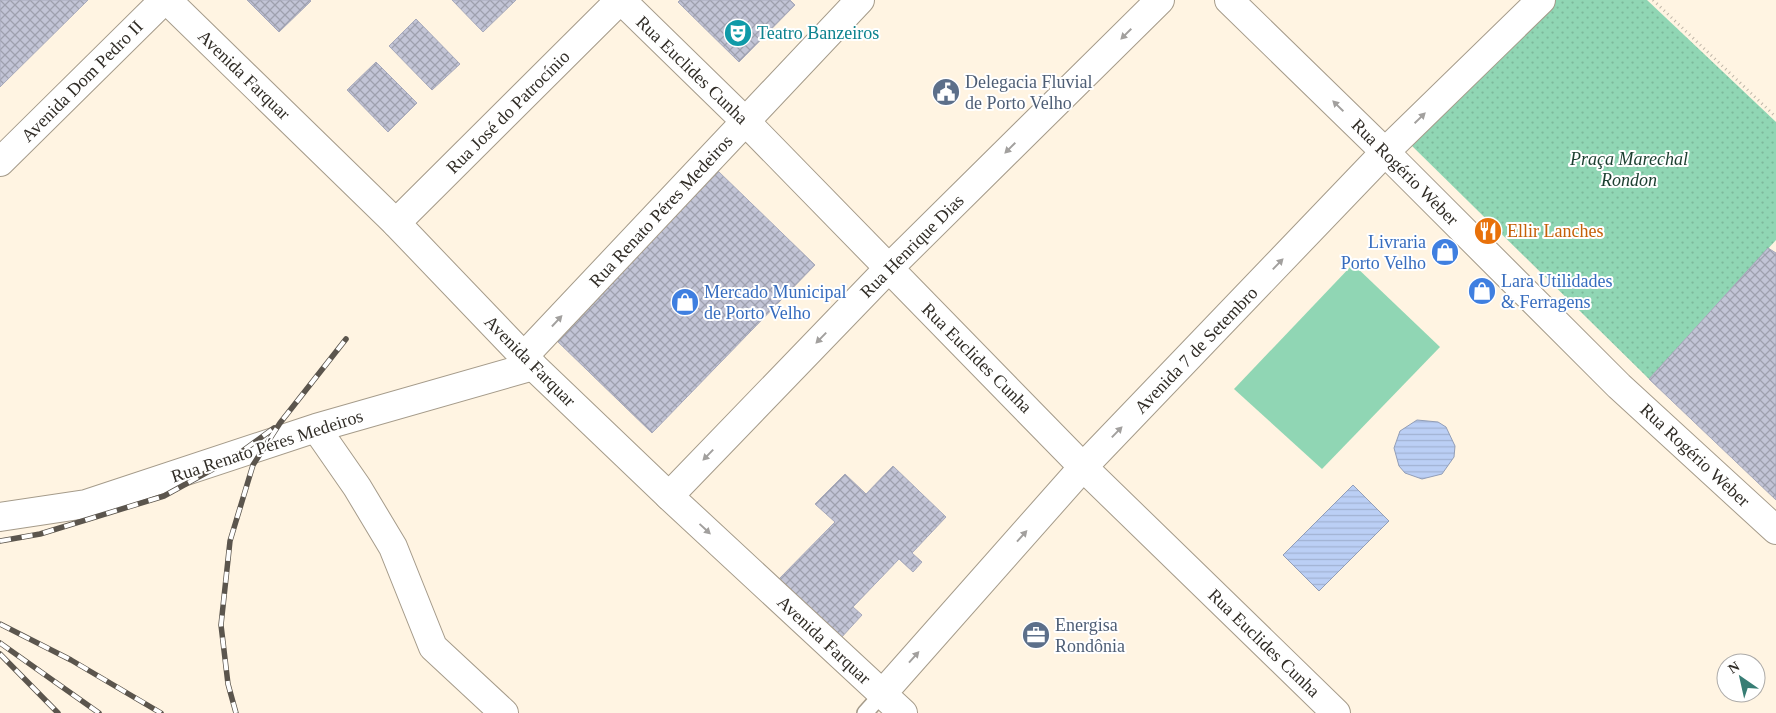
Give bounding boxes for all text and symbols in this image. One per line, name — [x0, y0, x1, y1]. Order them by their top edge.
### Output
street label: Rua Euclides Cunha — [632, 12, 752, 128]
street label: Avenida Dom Pedro II — [17, 16, 147, 146]
theatre icon: Teatro Banzeiros — [723, 18, 753, 48]
place label: Teatro Banzeiros — [757, 23, 879, 43]
street label: Avenida Farquar — [194, 26, 294, 124]
one-way arrow — [1120, 28, 1132, 40]
street label: Rua José do Patrocínio — [442, 46, 574, 178]
place label: Delegacia Fluvial de Porto Velho — [965, 72, 1092, 113]
public building icon: Delegacia Fluvial de Porto Velho — [931, 77, 961, 107]
one-way arrow — [1332, 100, 1344, 112]
one-way arrow — [1414, 112, 1426, 124]
street label: Rua Rogério Weber — [1348, 115, 1462, 229]
street label: Rua Renato Péres Medeiros — [585, 131, 737, 291]
one-way arrow — [1004, 142, 1016, 154]
park label: Praça Marechal Rondon — [1569, 149, 1688, 190]
street label: Rua Henrique Dias — [856, 190, 968, 302]
restaurant icon: Ellir Lanches — [1473, 216, 1503, 246]
place label: Ellir Lanches — [1507, 221, 1603, 241]
place label: Livraria Porto Velho — [1341, 232, 1426, 273]
shop icon: Livraria Porto Velho — [1430, 237, 1460, 267]
one-way arrow — [1272, 258, 1284, 270]
place label: Lara Utilidades & Ferragens — [1501, 271, 1612, 312]
shop icon: Lara Utilidades & Ferragens — [1467, 276, 1497, 306]
place label: Mercado Municipal de Porto Velho — [704, 282, 846, 323]
street label: Avenida 7 de Setembro — [1130, 283, 1262, 417]
shop icon: Mercado Municipal de Porto Velho — [670, 287, 700, 317]
street label: Rua Euclides Cunha — [918, 299, 1036, 417]
street label: Avenida Farquar — [480, 311, 580, 411]
one-way arrow — [551, 315, 563, 327]
one-way arrow — [815, 332, 827, 344]
street label: Rua Rogério Weber — [1636, 399, 1754, 511]
street label: Rua Renato Péres Medeiros — [169, 406, 365, 486]
one-way arrow — [1111, 426, 1123, 438]
one-way arrow — [702, 449, 714, 461]
one-way arrow — [698, 523, 710, 535]
one-way arrow — [1016, 530, 1028, 542]
street label: Rua Euclides Cunha — [1204, 585, 1324, 701]
street label: Avenida Farquar — [773, 592, 875, 688]
place label: Energisa Rondônia — [1055, 615, 1125, 656]
office icon: Energisa Rondônia — [1021, 620, 1051, 650]
one-way arrow — [908, 652, 920, 664]
north arrow — [1716, 653, 1766, 703]
text: N — [1726, 659, 1742, 677]

